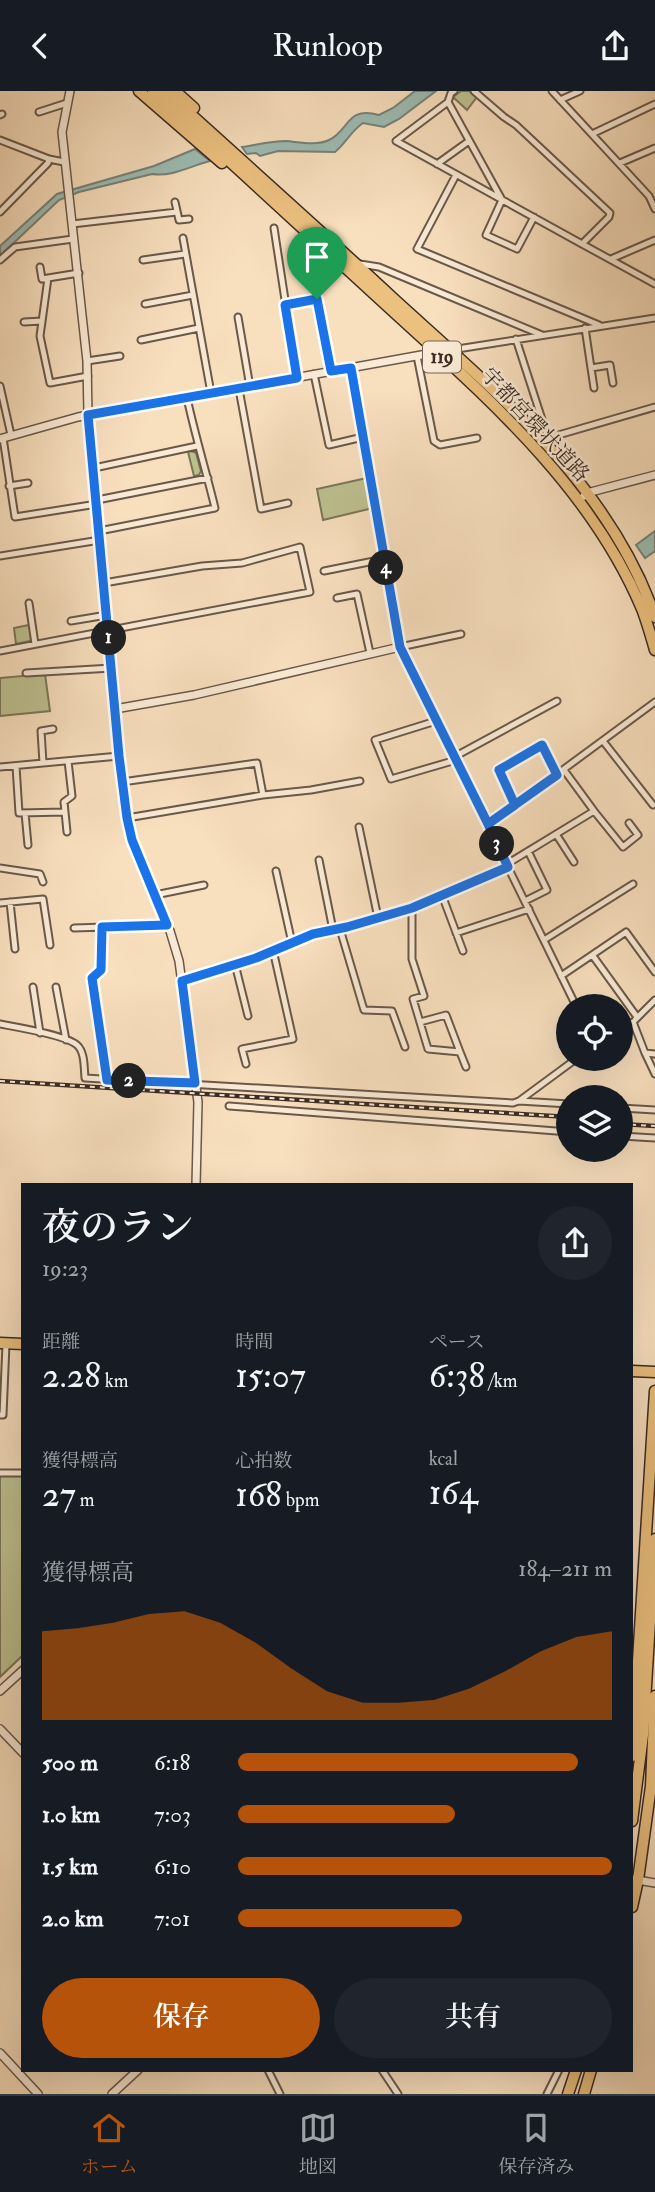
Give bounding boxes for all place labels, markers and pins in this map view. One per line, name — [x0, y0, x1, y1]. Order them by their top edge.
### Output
pin — [287, 227, 347, 299]
pin: 4 — [368, 551, 404, 585]
pin: 1 — [92, 621, 126, 655]
pin: 3 — [480, 827, 514, 861]
pin: 2 — [111, 1063, 146, 1098]

